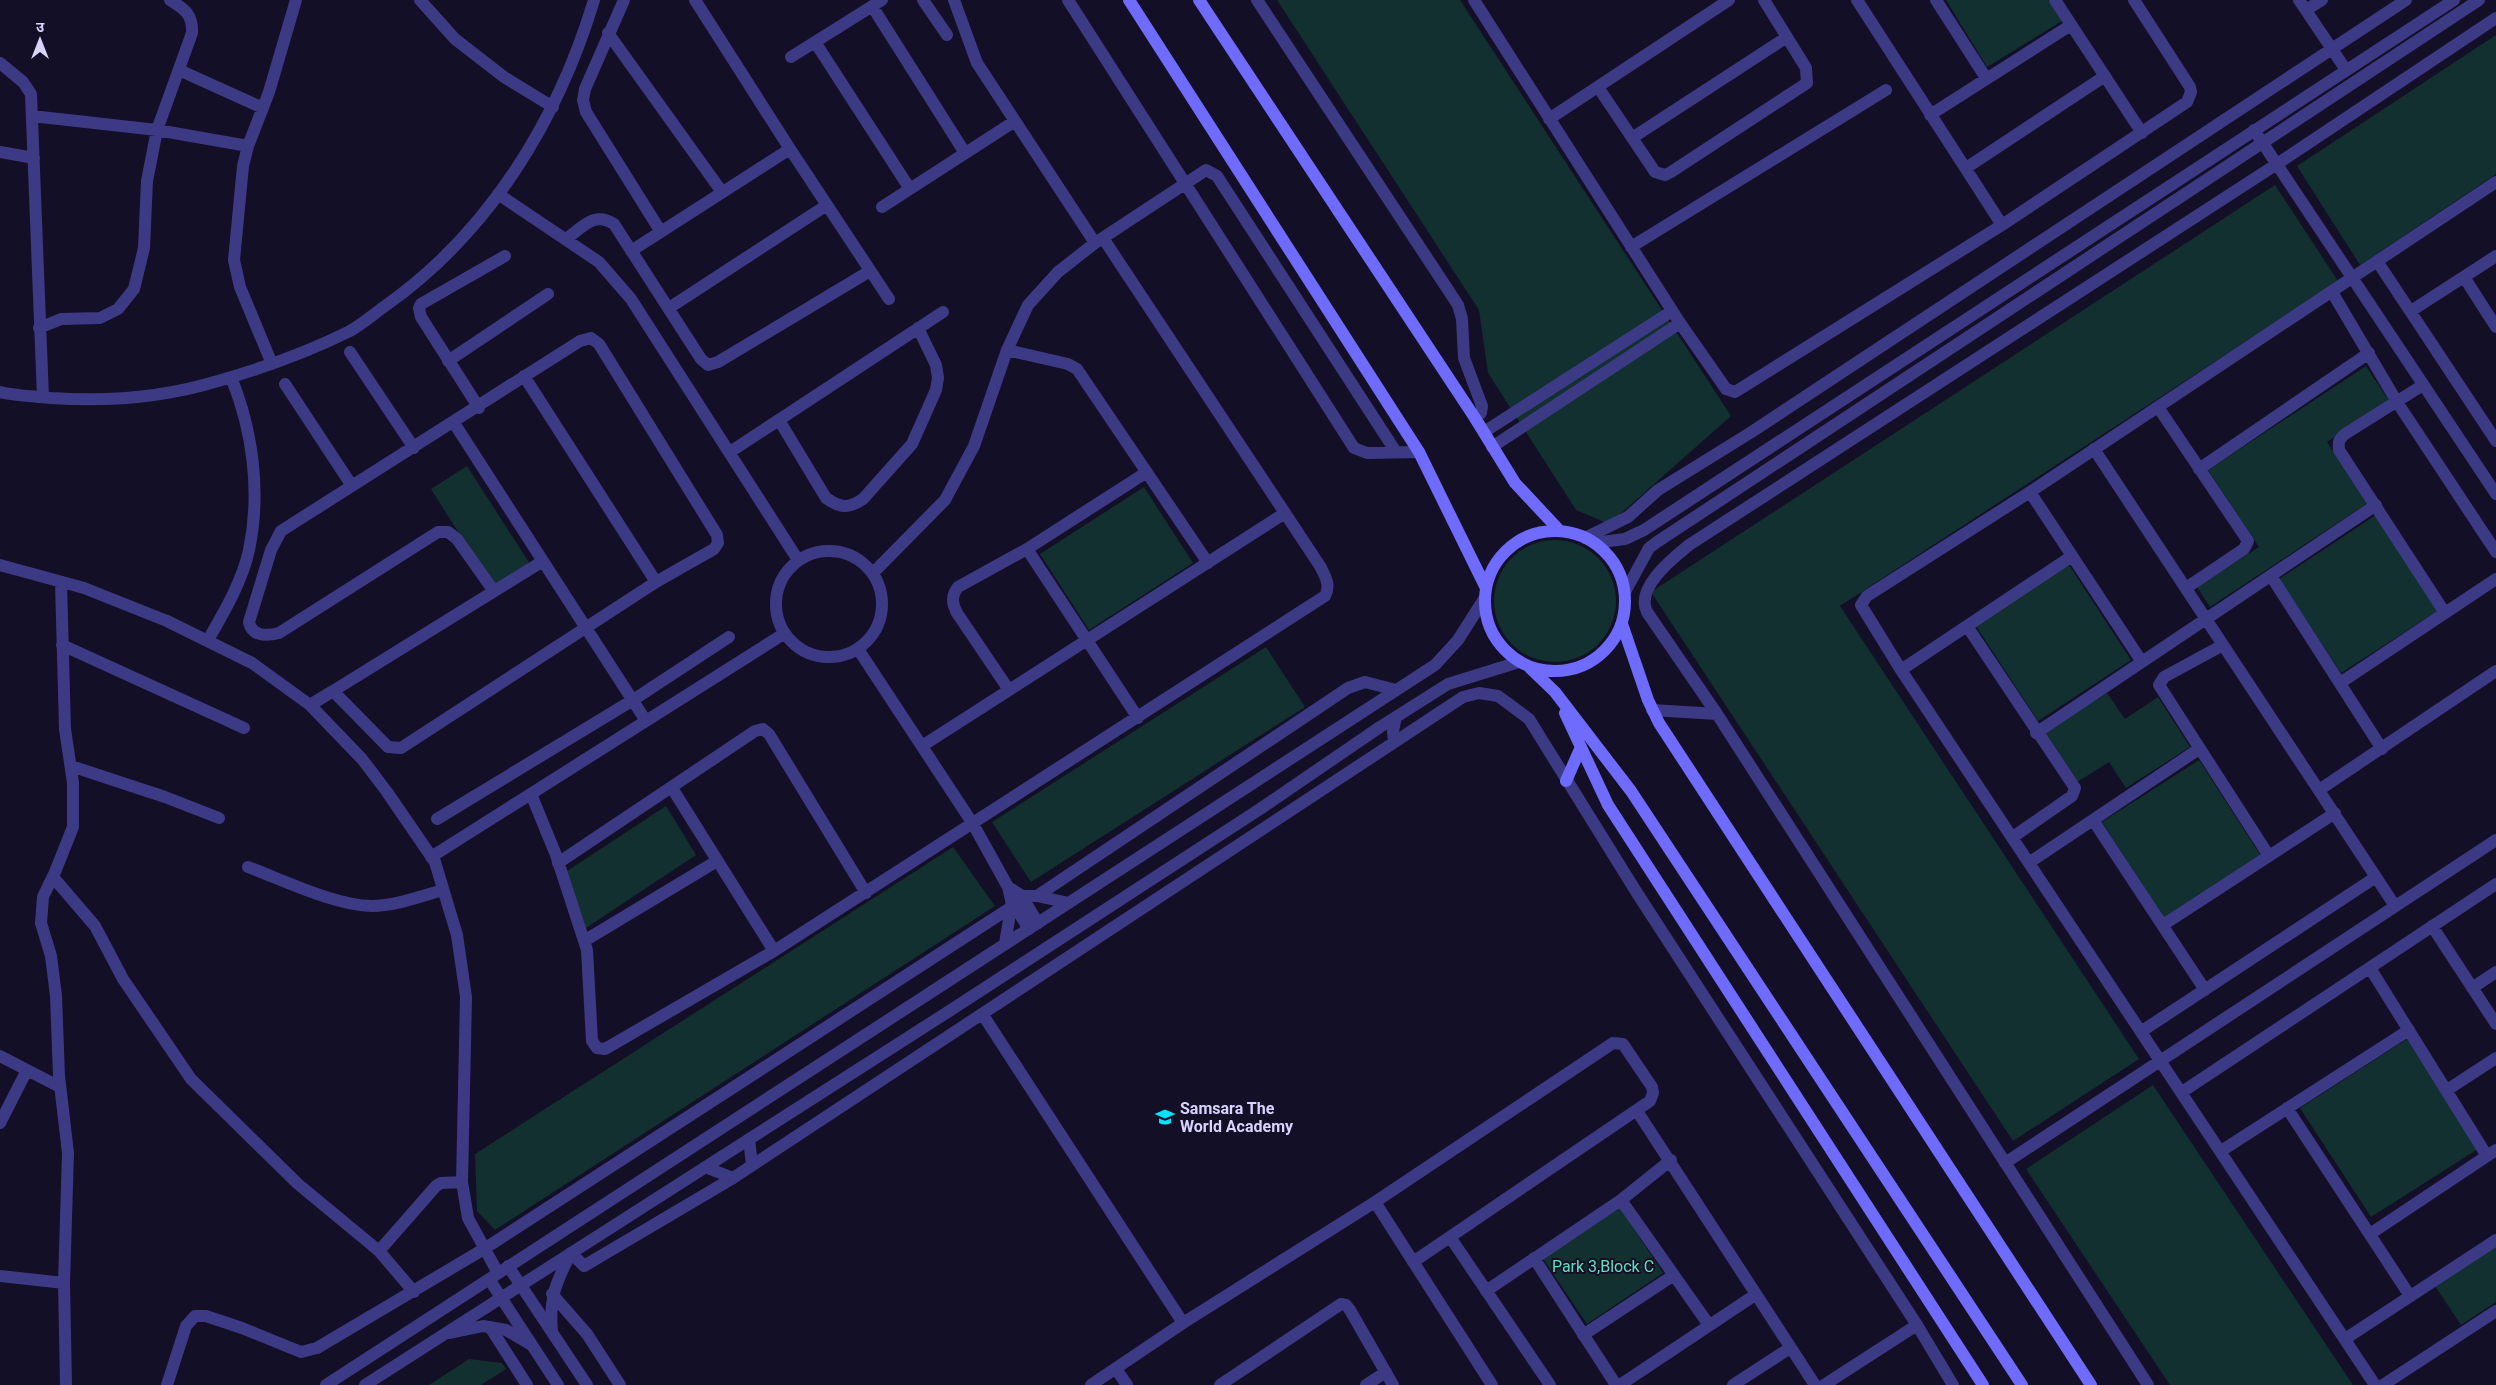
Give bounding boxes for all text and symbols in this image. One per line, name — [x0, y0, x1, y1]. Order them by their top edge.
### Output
north arrow — [15, 15, 65, 65]
text: उ — [36, 19, 45, 35]
place label: Samsara The World Academy — [1180, 1099, 1294, 1136]
school or university icon: Samsara The World Academy — [1154, 1106, 1176, 1128]
park label: Park 3,Block C — [1552, 1257, 1654, 1276]

